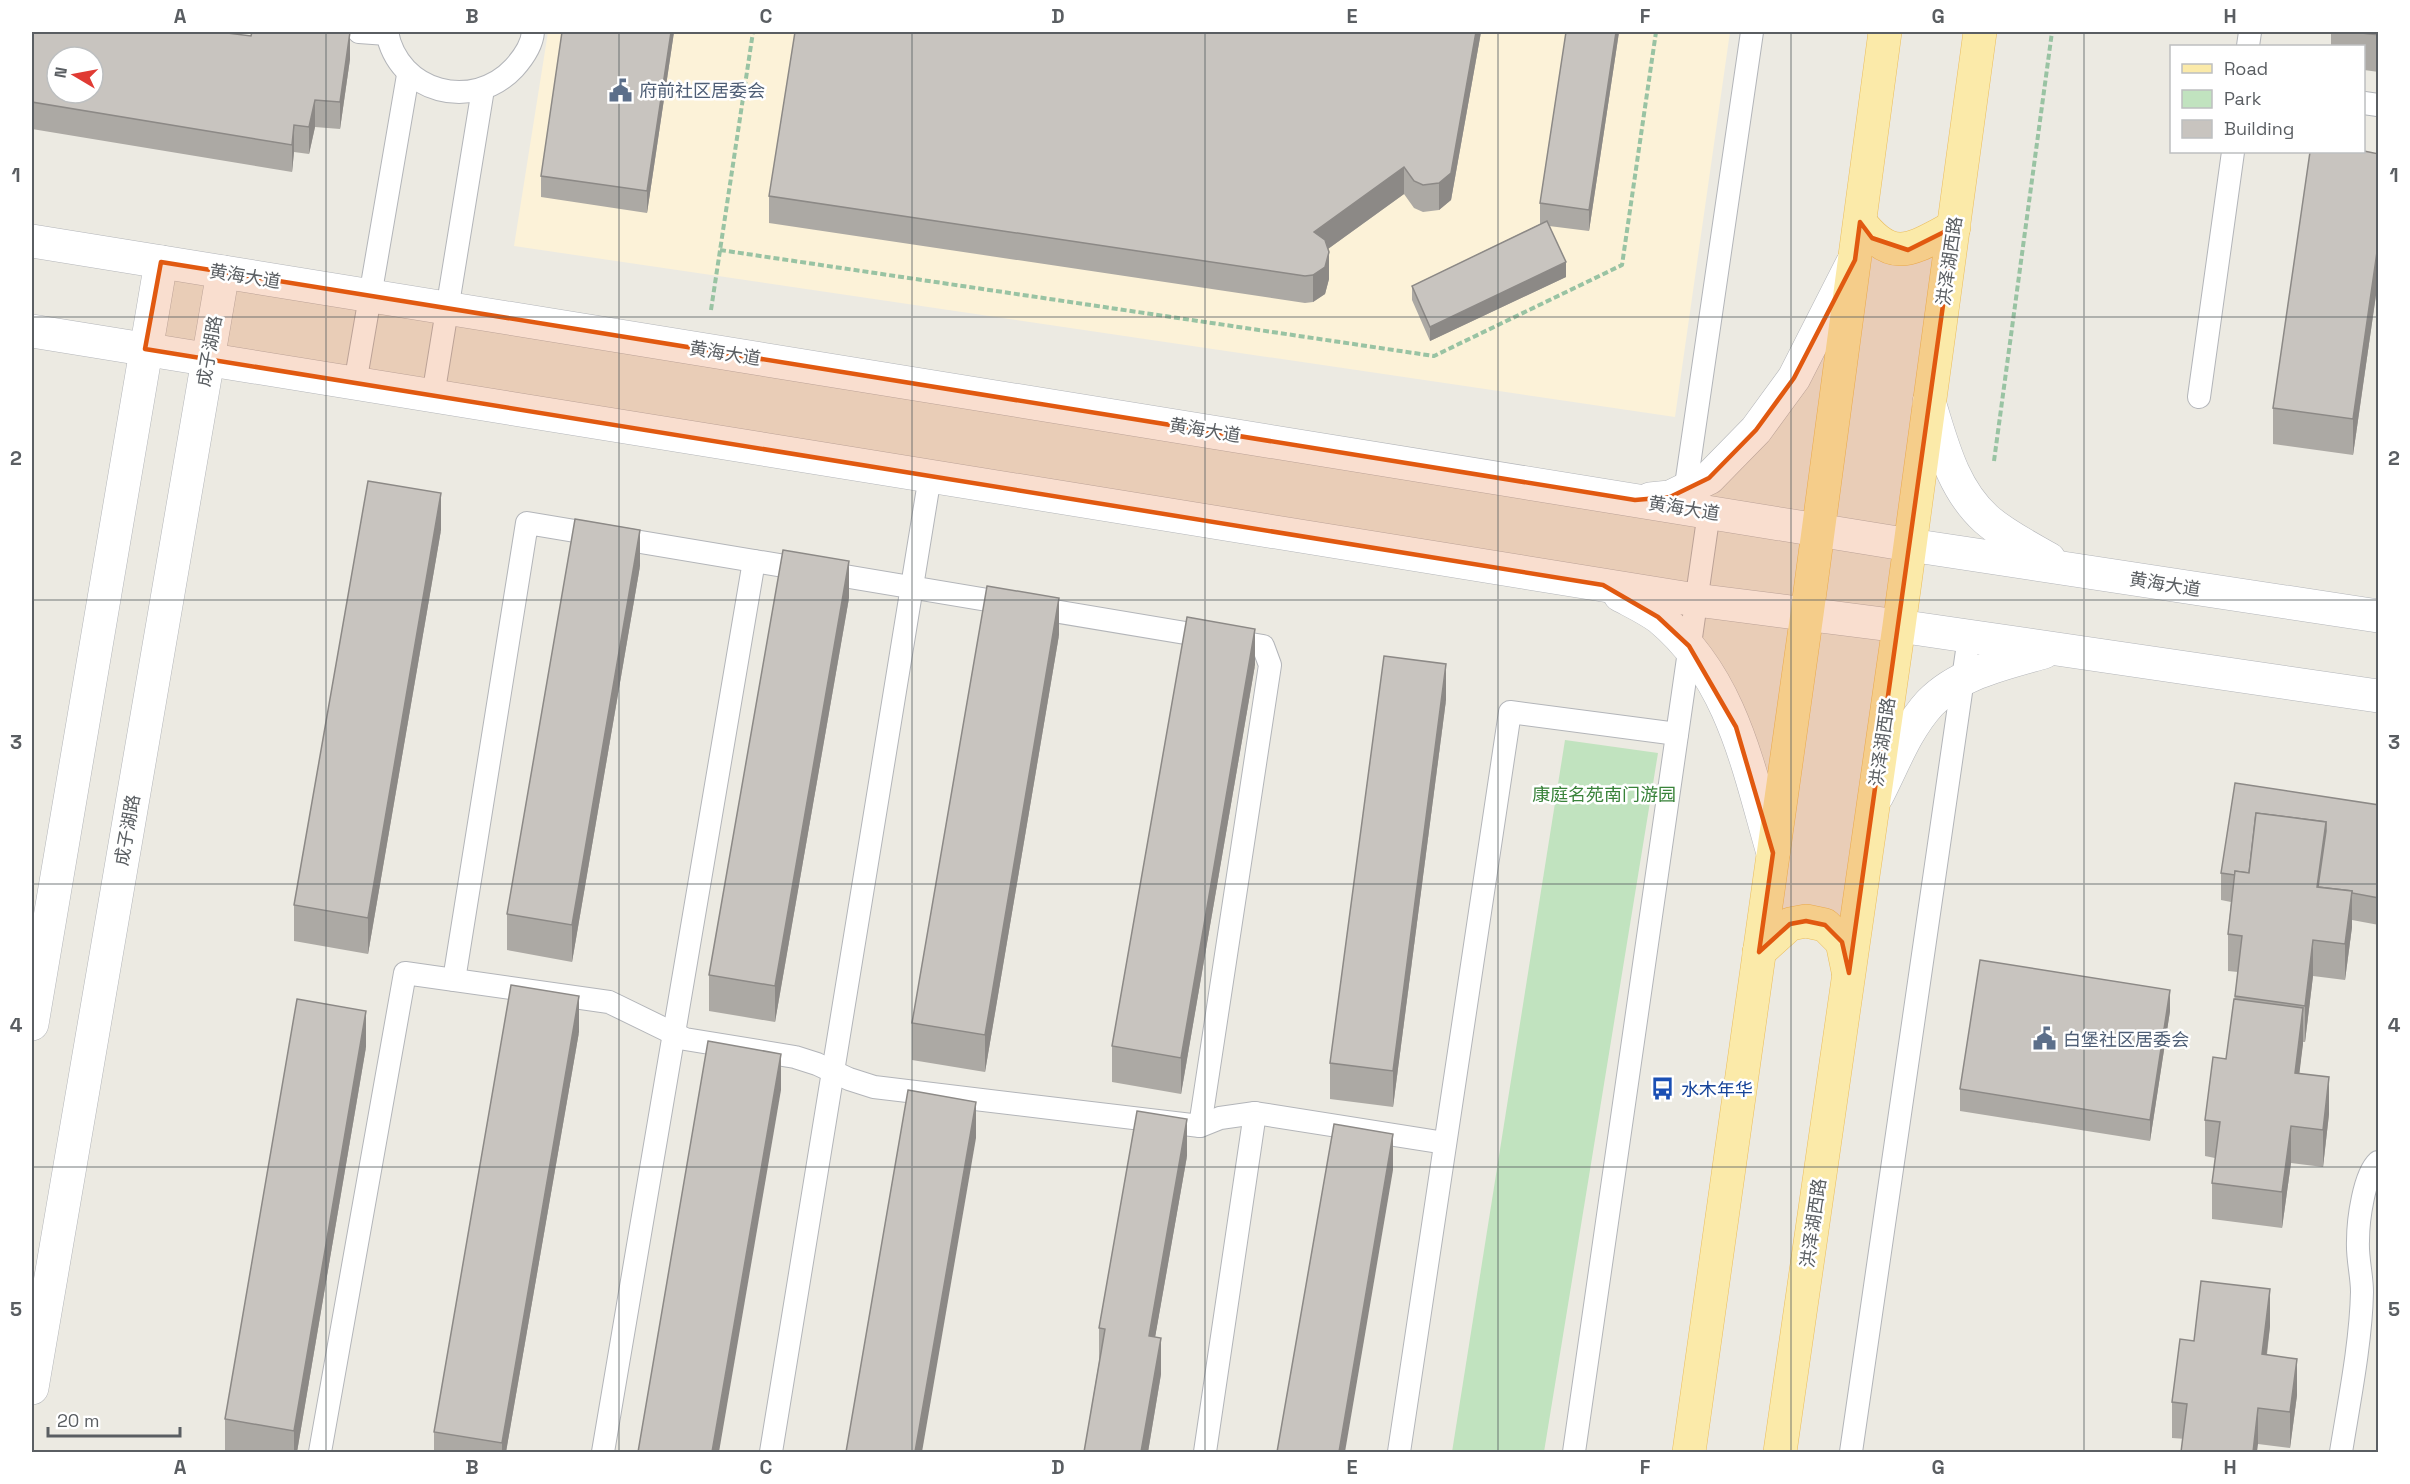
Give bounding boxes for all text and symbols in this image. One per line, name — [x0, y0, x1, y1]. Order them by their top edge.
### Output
text: A — [174, 3, 187, 29]
text: B — [465, 3, 479, 29]
text: C — [760, 3, 773, 29]
text: D — [1051, 3, 1065, 29]
text: E — [1346, 3, 1358, 29]
text: F — [1640, 3, 1651, 29]
text: G — [1931, 3, 1945, 29]
text: H — [2223, 3, 2237, 29]
north arrow — [45, 45, 105, 105]
legend — [2170, 45, 2365, 153]
text: Road — [2224, 57, 2268, 80]
text: N — [49, 65, 72, 80]
public building icon: 府前社区居委会 — [608, 77, 634, 103]
place label: 府前社区居委会 — [639, 79, 765, 102]
text: Park — [2224, 87, 2262, 110]
text: Building — [2224, 117, 2294, 140]
text: 1 — [11, 162, 21, 188]
text: 1 — [2389, 162, 2399, 188]
street label: 洪泽湖西路 — [1931, 215, 1967, 307]
street label: 黄海大道 — [208, 259, 282, 293]
street label: 成子湖路 — [191, 314, 227, 388]
street label: 黄海大道 — [688, 336, 762, 370]
street label: 黄海大道 — [1168, 413, 1242, 447]
text: 2 — [10, 445, 22, 471]
text: 2 — [2388, 445, 2400, 471]
street label: 黄海大道 — [1647, 491, 1721, 525]
street label: 黄海大道 — [2128, 567, 2202, 601]
street label: 洪泽湖西路 — [1864, 696, 1900, 788]
text: 3 — [10, 729, 22, 755]
text: 3 — [2388, 729, 2400, 755]
park label: 康庭名苑南门游园 — [1532, 783, 1676, 806]
street label: 成子湖路 — [109, 793, 145, 867]
text: 4 — [10, 1012, 23, 1038]
text: 4 — [2388, 1012, 2401, 1038]
public building icon: 白堡社区居委会 — [2032, 1026, 2058, 1052]
place label: 白堡社区居委会 — [2063, 1028, 2189, 1051]
bus stop icon: 水木年华 — [1650, 1076, 1676, 1102]
place label: 水木年华 — [1681, 1078, 1753, 1101]
street label: 洪泽湖西路 — [1795, 1177, 1831, 1269]
text: 5 — [10, 1296, 22, 1322]
text: 5 — [2388, 1296, 2400, 1322]
scale bar — [48, 1400, 180, 1438]
text: 20 m — [57, 1409, 100, 1432]
text: A — [174, 1454, 187, 1480]
text: B — [465, 1454, 479, 1480]
text: C — [760, 1454, 773, 1480]
text: D — [1051, 1454, 1065, 1480]
text: E — [1346, 1454, 1358, 1480]
text: F — [1640, 1454, 1651, 1480]
text: G — [1931, 1454, 1945, 1480]
text: H — [2223, 1454, 2237, 1480]

